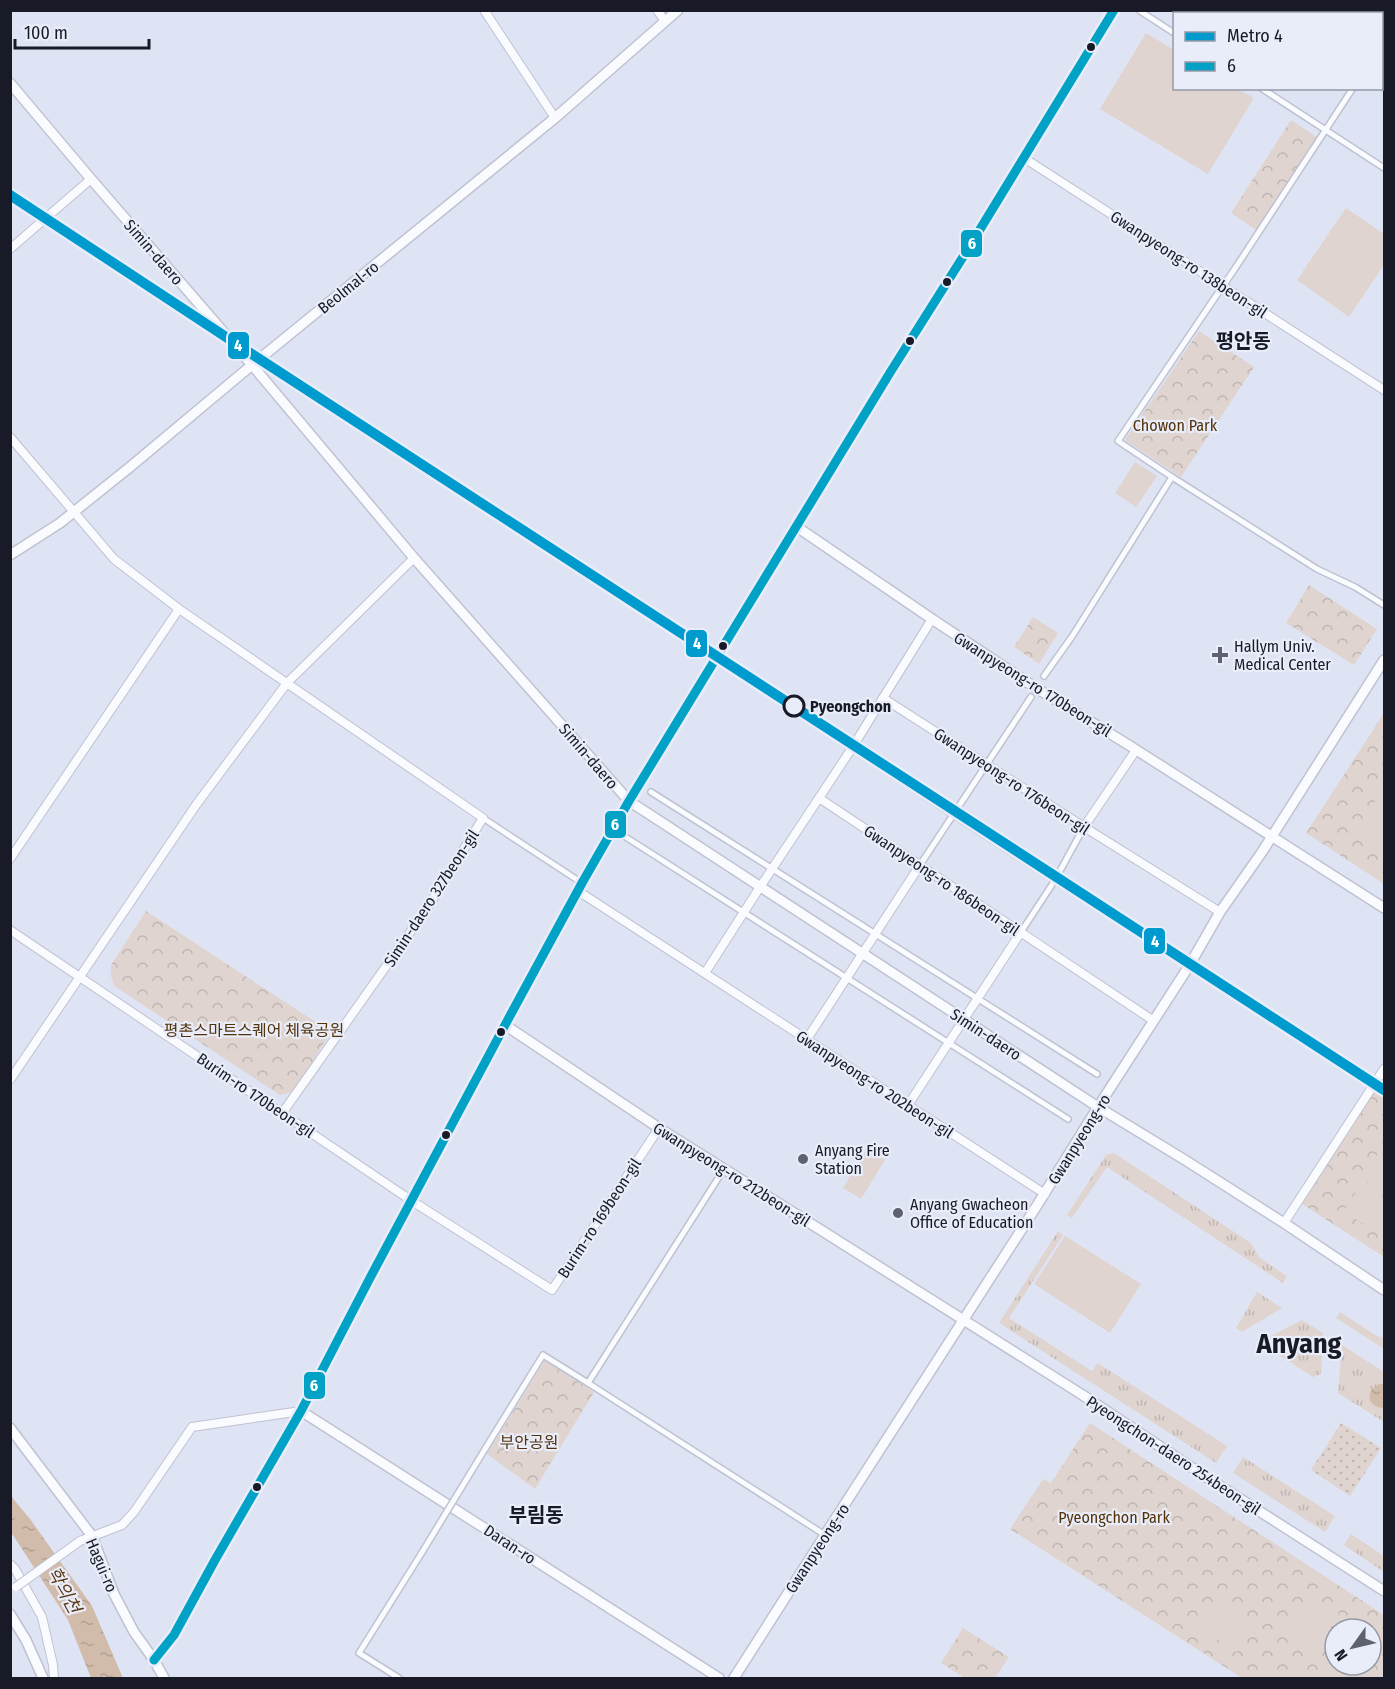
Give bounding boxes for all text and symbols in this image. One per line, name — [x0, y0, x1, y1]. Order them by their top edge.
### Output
scale bar — [15, 12, 148, 50]
legend — [1173, 12, 1383, 90]
text: 100 m — [24, 22, 68, 44]
text: Metro 4 — [1227, 25, 1283, 47]
unlabelled marker — [1085, 41, 1097, 53]
text: 6 — [1227, 55, 1236, 77]
street label: Gwanpyeong-ro 138beon-gil — [1107, 207, 1271, 322]
street label: Simin-daero — [120, 216, 187, 289]
line badge: 6 — [960, 229, 983, 258]
text: 6 — [968, 234, 976, 253]
street label: Beolmal-ro — [314, 257, 383, 318]
unlabelled marker — [941, 276, 953, 288]
district label: 평안동 — [1215, 329, 1271, 353]
line badge: 4 — [227, 331, 250, 360]
unlabelled marker — [904, 335, 916, 347]
text: 4 — [234, 336, 242, 355]
park label: Chowon Park — [1133, 416, 1218, 435]
street label: Gwanpyeong-ro 170beon-gil — [950, 628, 1115, 741]
line badge: 4 — [685, 629, 708, 658]
text: 4 — [693, 634, 701, 653]
place label: Hallym Univ. Medical Center — [1234, 637, 1331, 674]
unlabelled marker — [717, 640, 729, 652]
marker: Hallym Univ. Medical Center — [1211, 646, 1229, 664]
marker: Pyeongchon — [783, 695, 805, 717]
place label: Pyeongchon — [810, 697, 891, 716]
street label: Simin-daero — [555, 720, 622, 793]
street label: Gwanpyeong-ro 176beon-gil — [930, 724, 1093, 839]
line badge: 6 — [604, 810, 627, 839]
text: 6 — [611, 815, 619, 834]
street label: Gwanpyeong-ro 186beon-gil — [860, 821, 1023, 940]
street label: Simin-daero 327beon-gil — [380, 826, 483, 970]
line badge: 4 — [1143, 927, 1166, 955]
text: 4 — [1151, 932, 1159, 951]
street label: Simin-daero — [947, 1005, 1025, 1064]
park label: 평촌스마트스퀘어 체육공원 — [164, 1021, 344, 1040]
unlabelled marker — [495, 1026, 507, 1038]
street label: Gwanpyeong-ro 202beon-gil — [792, 1026, 957, 1142]
street label: Burim-ro 170beon-gil — [193, 1049, 318, 1142]
street label: Gwanpyeong-ro — [1044, 1091, 1115, 1188]
street label: Gwanpyeong-ro 212beon-gil — [650, 1118, 814, 1231]
unlabelled marker — [440, 1129, 452, 1141]
place label: Anyang Fire Station — [815, 1141, 890, 1178]
marker: Anyang Fire Station — [796, 1152, 810, 1166]
street label: Burim-ro 169beon-gil — [554, 1155, 645, 1282]
place label: Anyang Gwacheon Office of Education — [910, 1195, 1033, 1232]
marker: Anyang Gwacheon Office of Education — [891, 1206, 905, 1220]
district label: Anyang — [1255, 1327, 1342, 1360]
line badge: 6 — [303, 1371, 326, 1400]
text: 6 — [310, 1376, 318, 1395]
street label: Pyeongchon-daero 254beon-gil — [1083, 1392, 1265, 1519]
park label: 부안공원 — [500, 1433, 558, 1452]
unlabelled marker — [251, 1481, 263, 1493]
street label: Gwanpyeong-ro — [781, 1500, 853, 1597]
district label: 부림동 — [508, 1503, 564, 1527]
park label: Pyeongchon Park — [1058, 1508, 1170, 1527]
street label: Daran-ro — [480, 1521, 539, 1568]
street label: Hagui-ro — [82, 1535, 121, 1595]
water label: 학의천 — [43, 1563, 87, 1619]
north arrow — [1323, 1617, 1383, 1677]
text: N — [1330, 1646, 1352, 1664]

